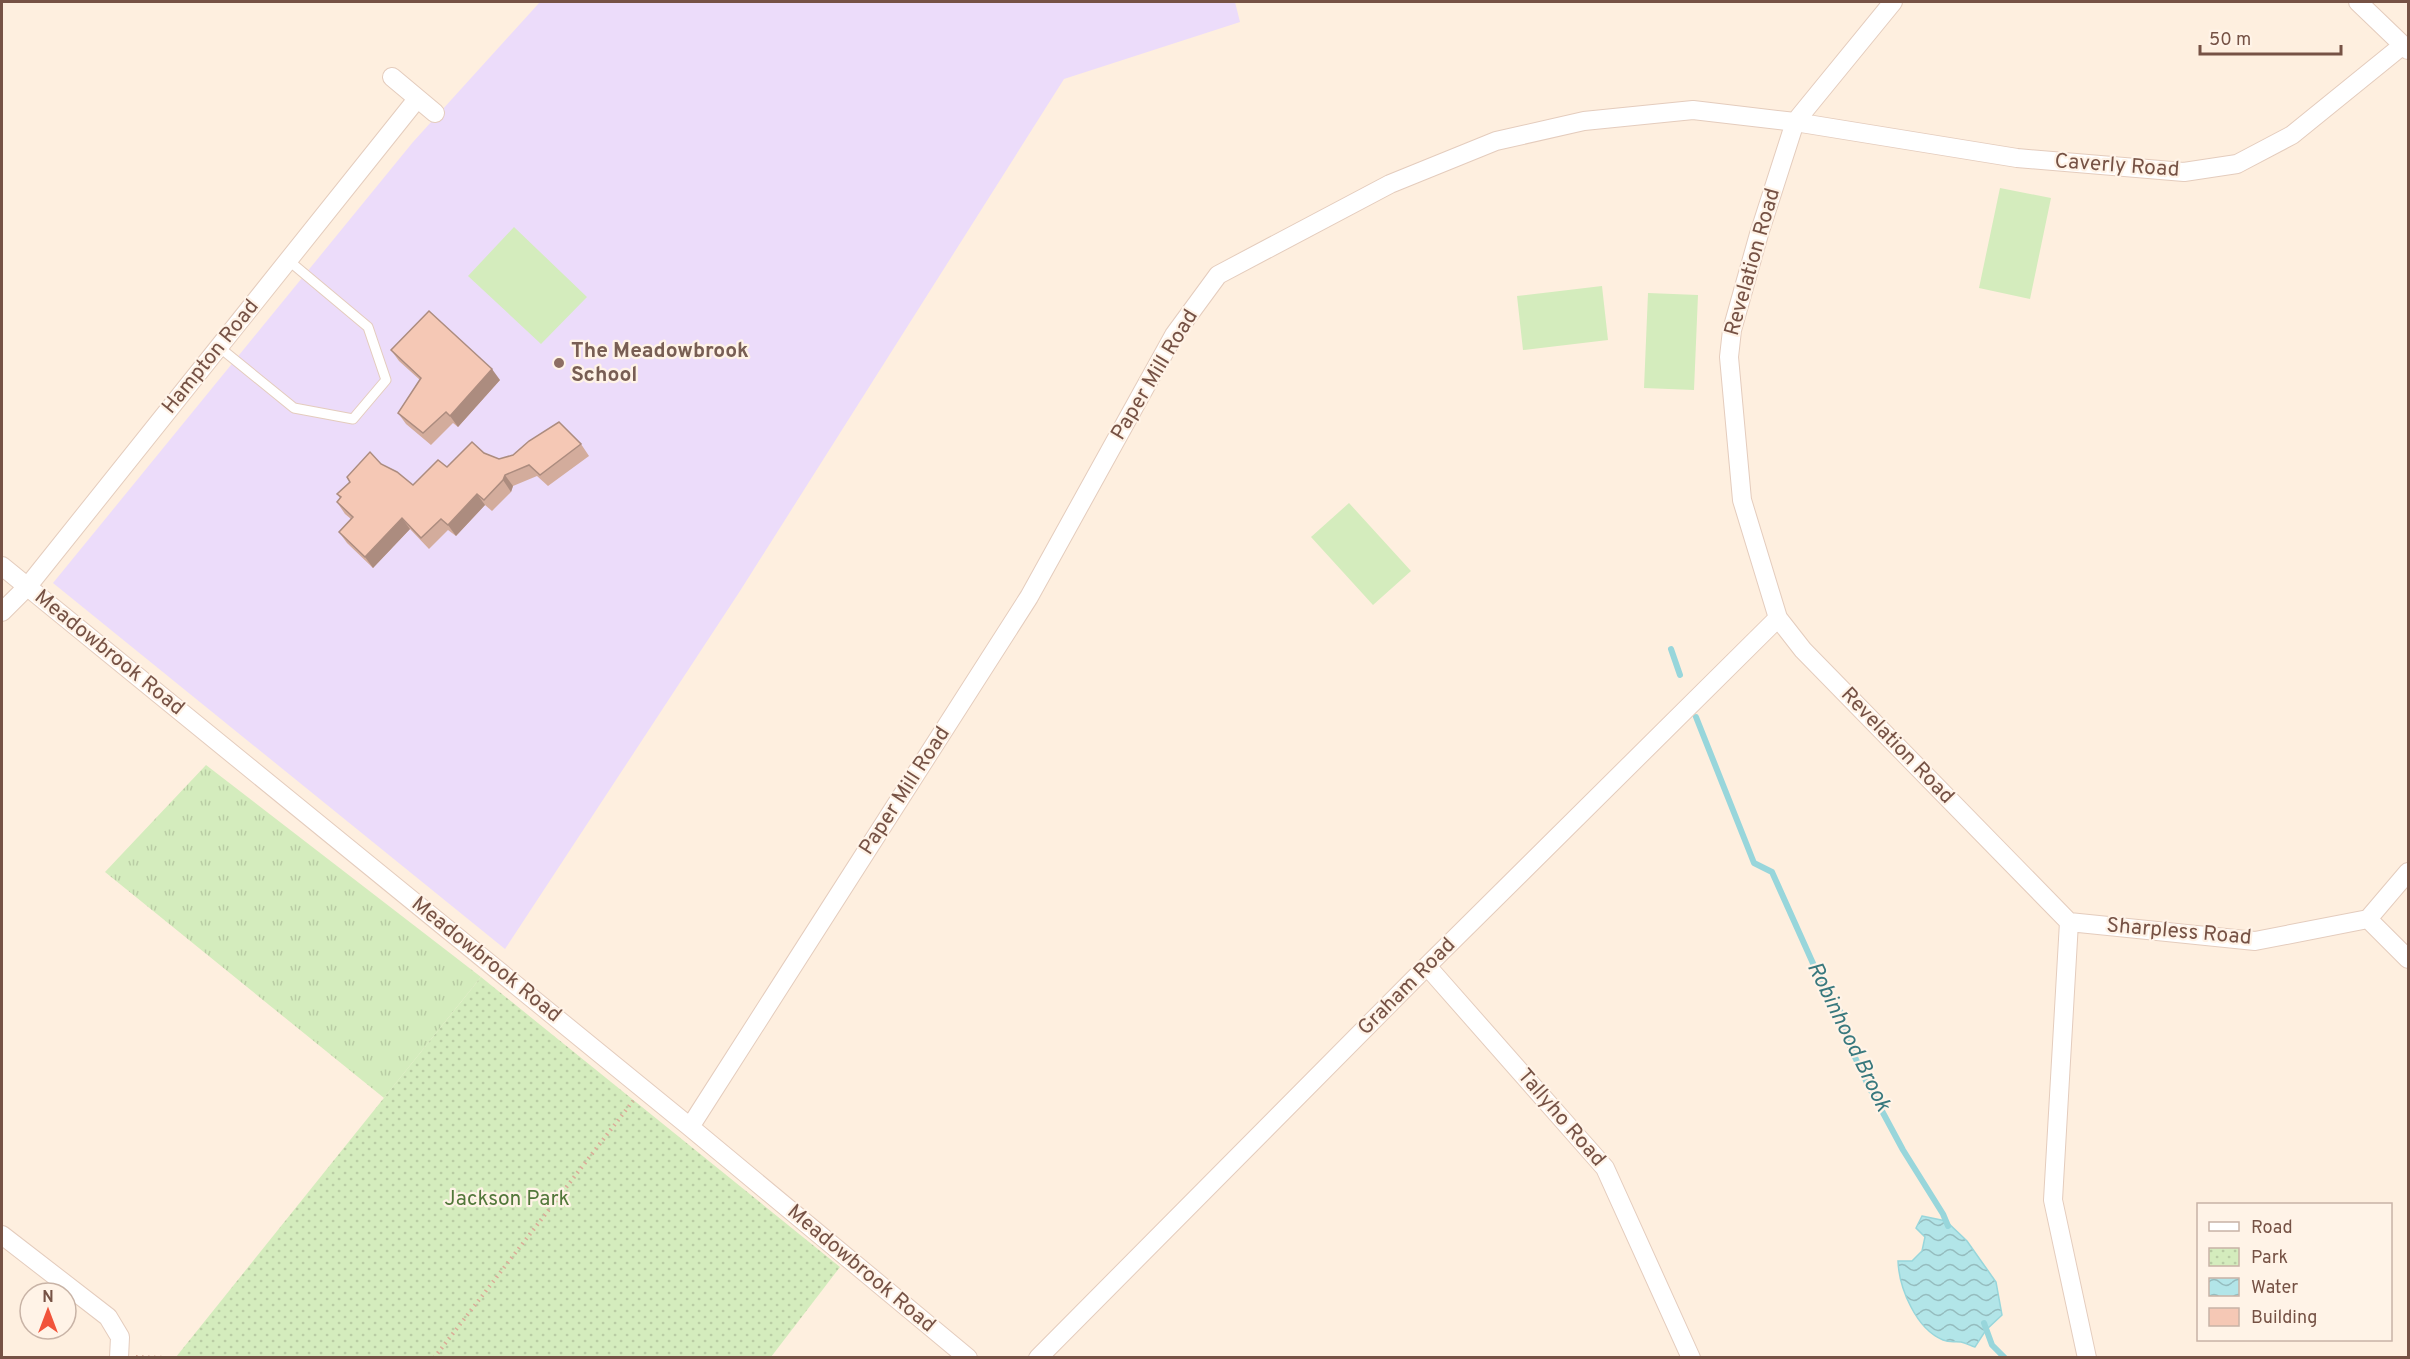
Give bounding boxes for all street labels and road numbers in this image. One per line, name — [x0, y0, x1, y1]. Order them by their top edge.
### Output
street label: Caverly Road — [2054, 148, 2180, 184]
street label: Revelation Road — [1719, 185, 1787, 339]
street label: Hampton Road — [157, 294, 265, 420]
street label: Paper Mill Road — [1105, 305, 1205, 445]
street label: Meadowbrook Road — [28, 584, 190, 722]
street label: Revelation Road — [1834, 682, 1960, 810]
street label: Paper Mill Road — [853, 722, 957, 860]
street label: Meadowbrook Road — [405, 891, 567, 1029]
street label: Sharpless Road — [2105, 912, 2253, 952]
street label: Graham Road — [1352, 932, 1462, 1042]
street label: Tallyho Road — [1511, 1063, 1611, 1173]
street label: Meadowbrook Road — [781, 1199, 941, 1339]

